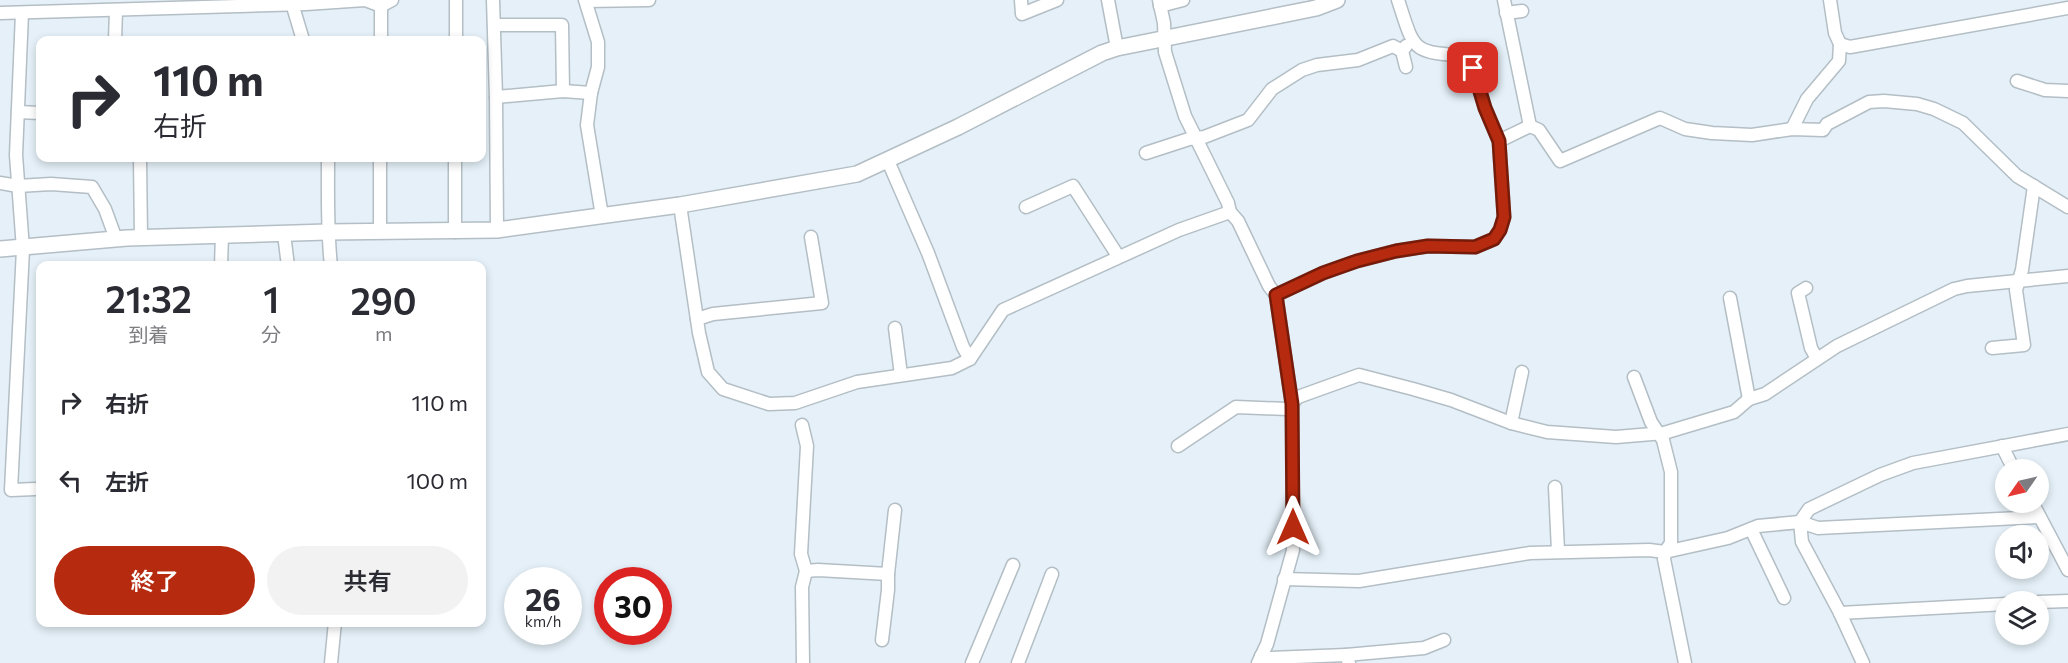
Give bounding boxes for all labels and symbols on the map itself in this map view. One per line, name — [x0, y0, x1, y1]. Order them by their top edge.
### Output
pin — [1447, 42, 1498, 93]
north arrow — [1995, 459, 2049, 513]
position arrow — [1261, 495, 1325, 559]
speed limit sign: 30 — [594, 567, 672, 645]

